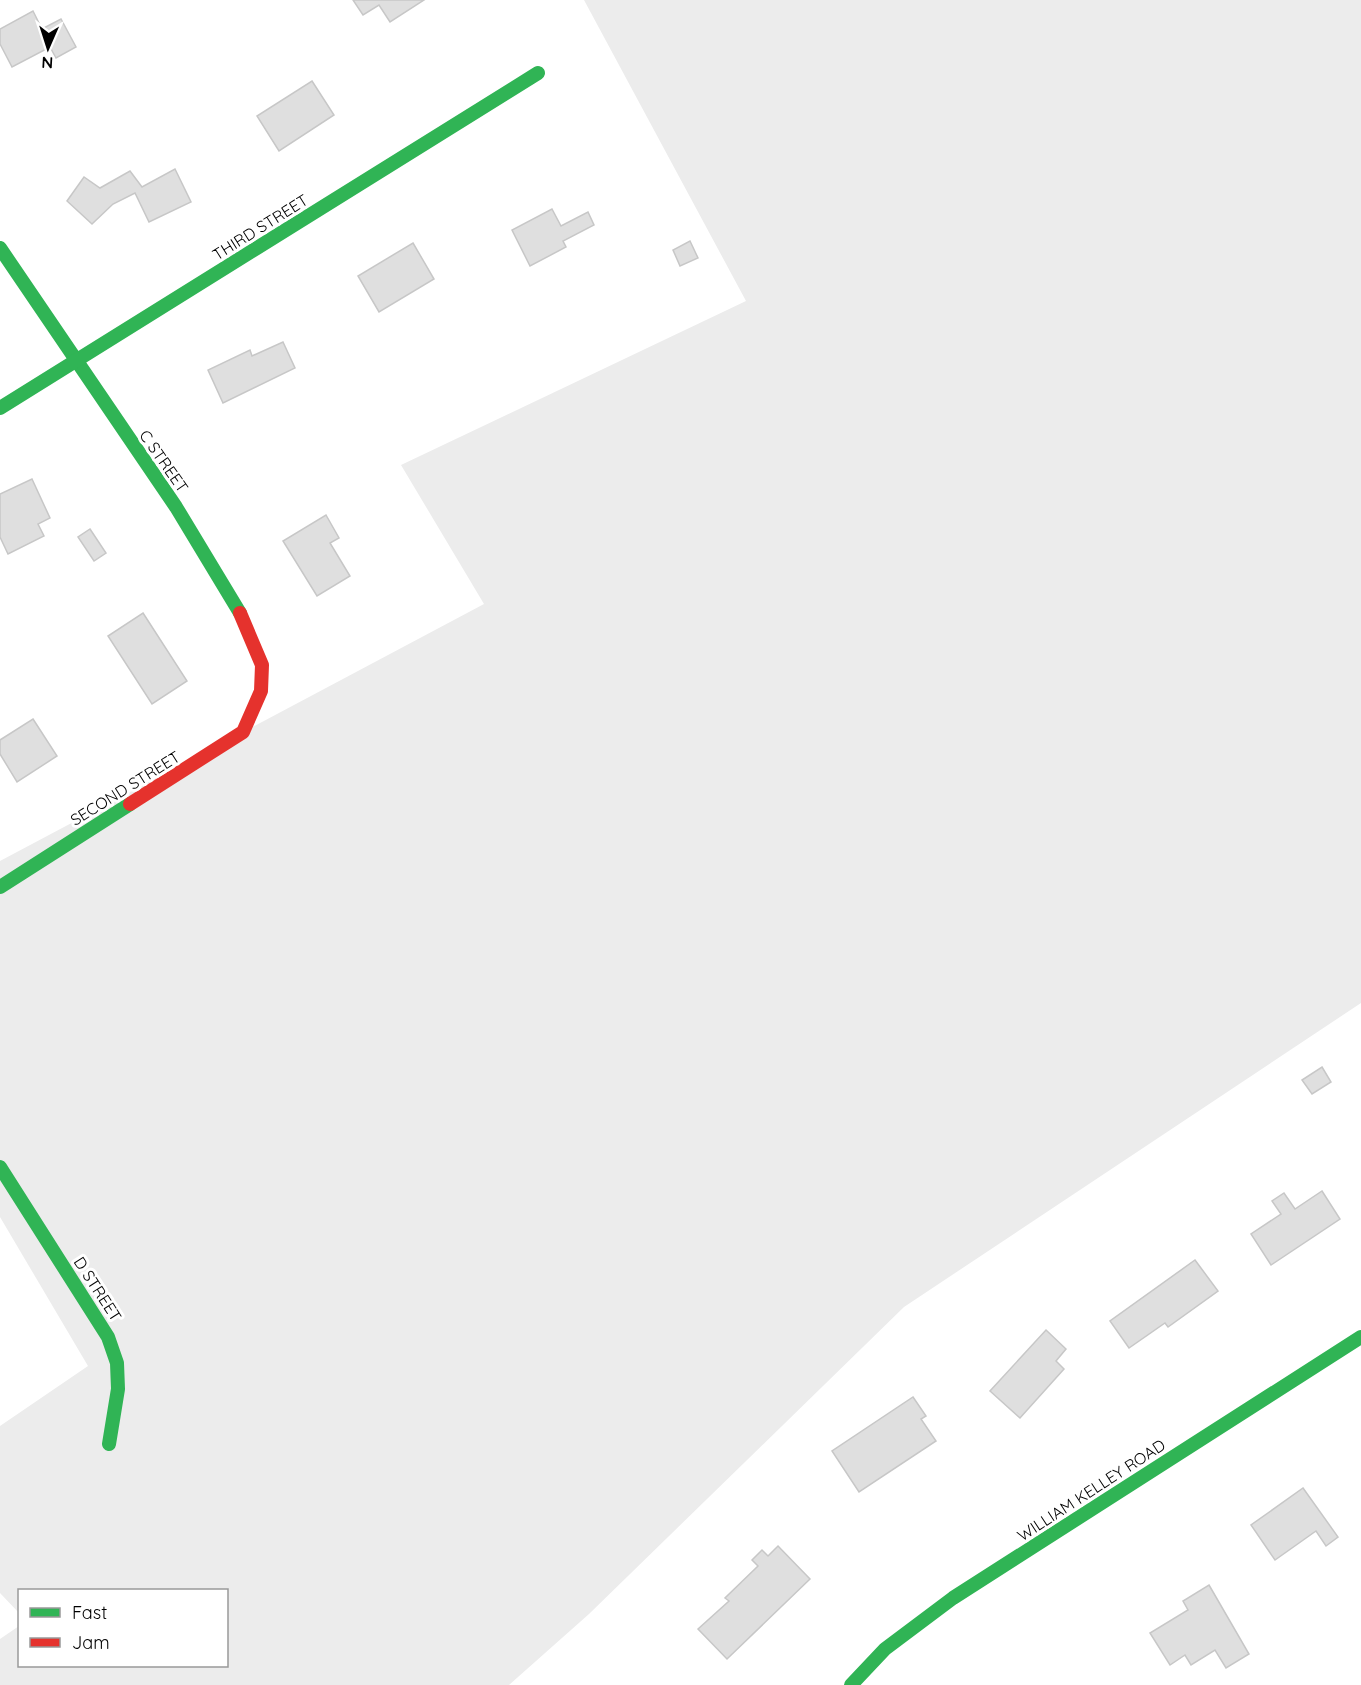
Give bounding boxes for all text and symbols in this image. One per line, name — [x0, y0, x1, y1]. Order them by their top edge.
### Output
north arrow — [18, 18, 78, 78]
text: N — [41, 53, 54, 73]
street label: THIRD STREET — [208, 189, 312, 264]
street label: C STREET — [135, 426, 193, 497]
street label: SECOND STREET — [66, 746, 184, 830]
street label: D STREET — [70, 1253, 126, 1325]
street label: WILLIAM KELLEY ROAD — [1013, 1435, 1169, 1545]
legend — [18, 1589, 228, 1667]
text: Fast — [72, 1601, 107, 1624]
text: Jam — [72, 1631, 110, 1654]

